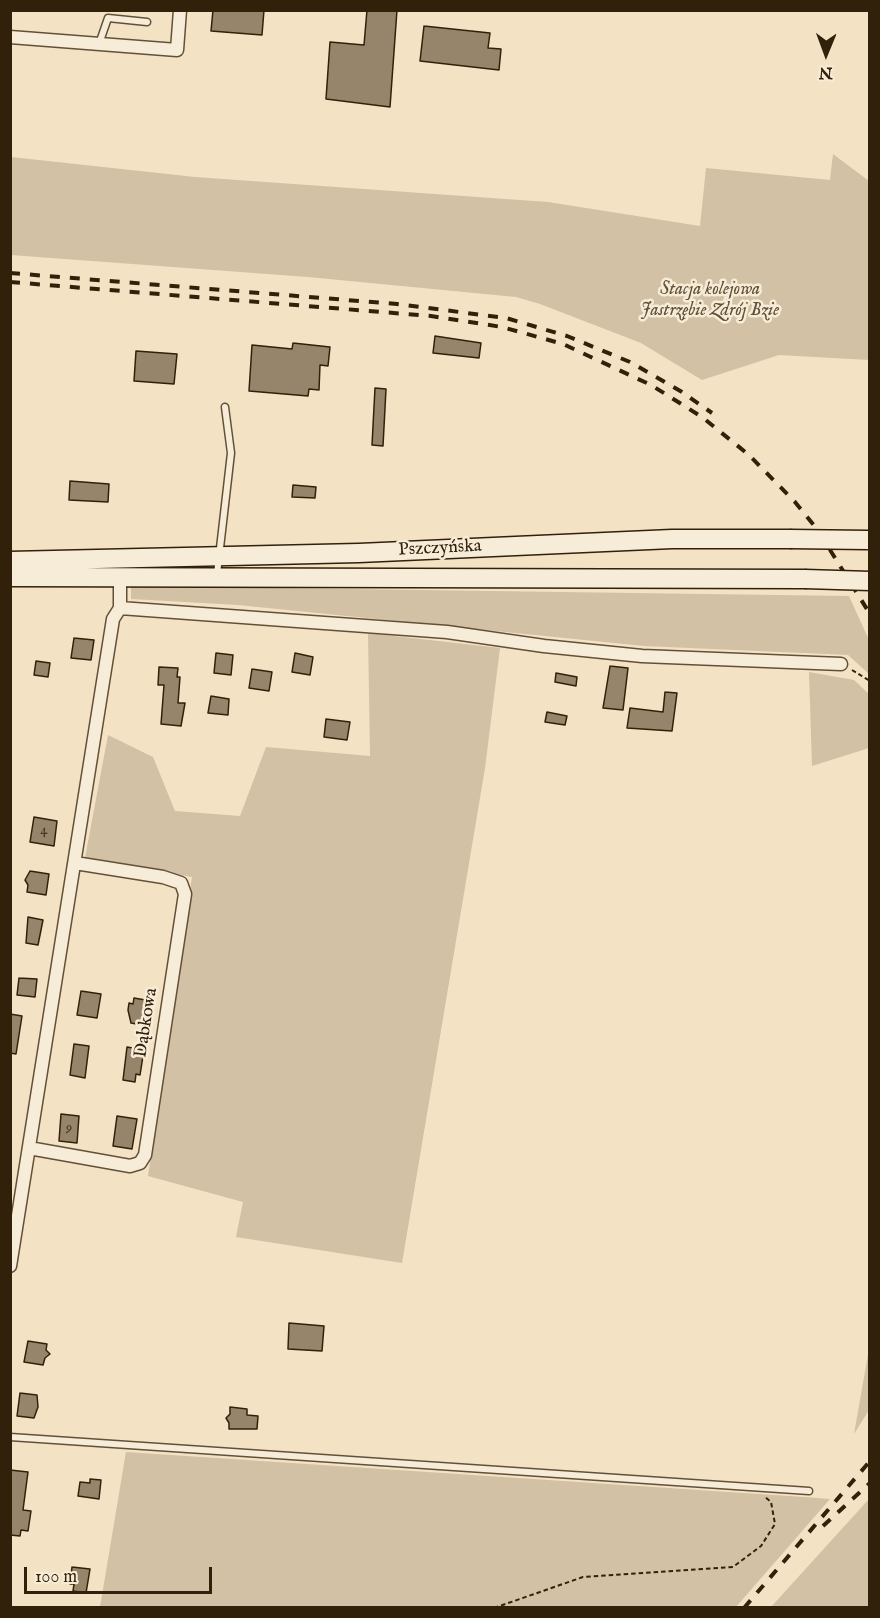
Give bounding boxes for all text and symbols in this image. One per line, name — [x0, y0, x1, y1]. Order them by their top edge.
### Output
north arrow — [796, 24, 856, 84]
text: N — [819, 62, 833, 82]
park label: Stacja kolejowa Jastrzębie Zdrój Bzie — [641, 279, 779, 322]
street label: Pszczyńska — [398, 536, 482, 562]
house number: 4 — [40, 822, 48, 840]
street label: Dąbkowa — [131, 987, 163, 1059]
house number: 9 — [66, 1120, 72, 1138]
scale bar — [27, 1555, 214, 1593]
text: 100 m — [35, 1566, 77, 1589]

